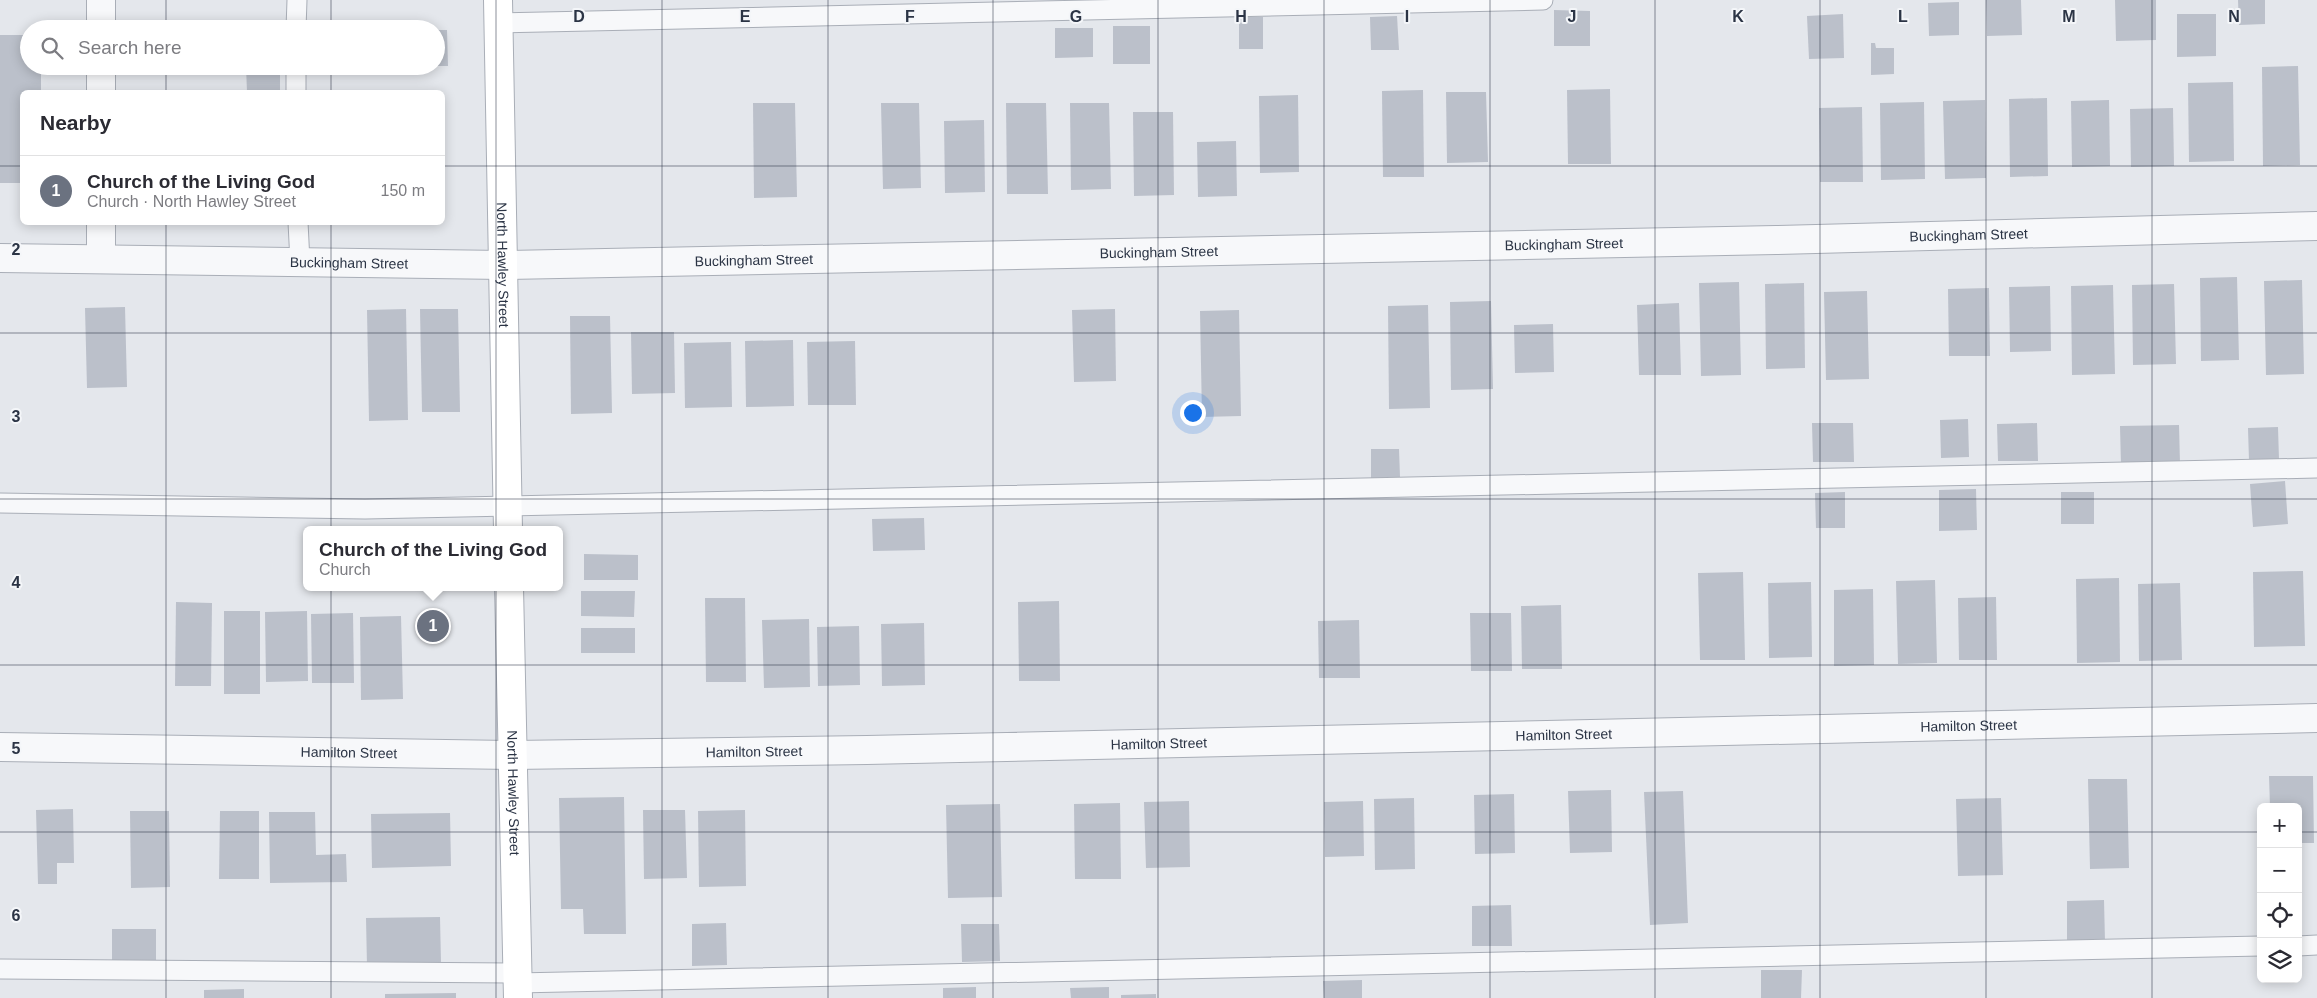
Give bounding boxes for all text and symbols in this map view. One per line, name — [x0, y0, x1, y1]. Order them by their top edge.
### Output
text: D — [573, 8, 585, 25]
text: E — [740, 8, 751, 25]
text: F — [905, 8, 915, 25]
text: G — [1070, 8, 1082, 25]
text: H — [1235, 8, 1247, 25]
text: I — [1405, 8, 1409, 25]
text: J — [1568, 8, 1576, 25]
text: K — [1732, 8, 1744, 25]
text: L — [1898, 8, 1908, 25]
text: M — [2062, 8, 2076, 25]
text: N — [2228, 8, 2240, 25]
search box — [20, 20, 445, 75]
icon: search — [38, 34, 66, 62]
text: Search here — [78, 37, 182, 58]
text: Nearby — [40, 111, 111, 134]
text: Church of the Living God — [87, 171, 315, 192]
text: 1 — [52, 182, 60, 199]
text: 150 m — [381, 182, 425, 199]
text: Church · North Hawley Street — [87, 193, 296, 210]
street label: North Hawley Street — [494, 202, 512, 328]
street label: Buckingham Street — [1909, 225, 2028, 245]
street label: Buckingham Street — [1504, 235, 1623, 253]
text: 2 — [12, 241, 21, 258]
street label: Buckingham Street — [1099, 243, 1218, 261]
street label: Buckingham Street — [695, 251, 813, 269]
street label: Buckingham Street — [290, 254, 408, 272]
your location — [1180, 400, 1206, 426]
text: 3 — [12, 408, 21, 425]
popup — [303, 526, 563, 591]
text: Church of the Living God — [319, 539, 547, 560]
text: Church — [319, 561, 371, 578]
text: 4 — [12, 574, 21, 591]
pin: 1 — [417, 607, 449, 645]
street label: Hamilton Street — [1920, 717, 2017, 735]
street label: Hamilton Street — [1515, 726, 1612, 744]
street label: North Hawley Street — [504, 730, 523, 856]
street label: Hamilton Street — [1110, 734, 1207, 753]
text: 5 — [12, 740, 21, 757]
street label: Hamilton Street — [706, 743, 802, 760]
street label: Hamilton Street — [301, 744, 397, 761]
map controls — [2257, 803, 2302, 983]
button: + — [2257, 803, 2302, 848]
button: − — [2257, 848, 2302, 893]
button: locate — [2257, 893, 2302, 938]
text: 6 — [12, 907, 21, 924]
button: layers — [2257, 938, 2302, 983]

